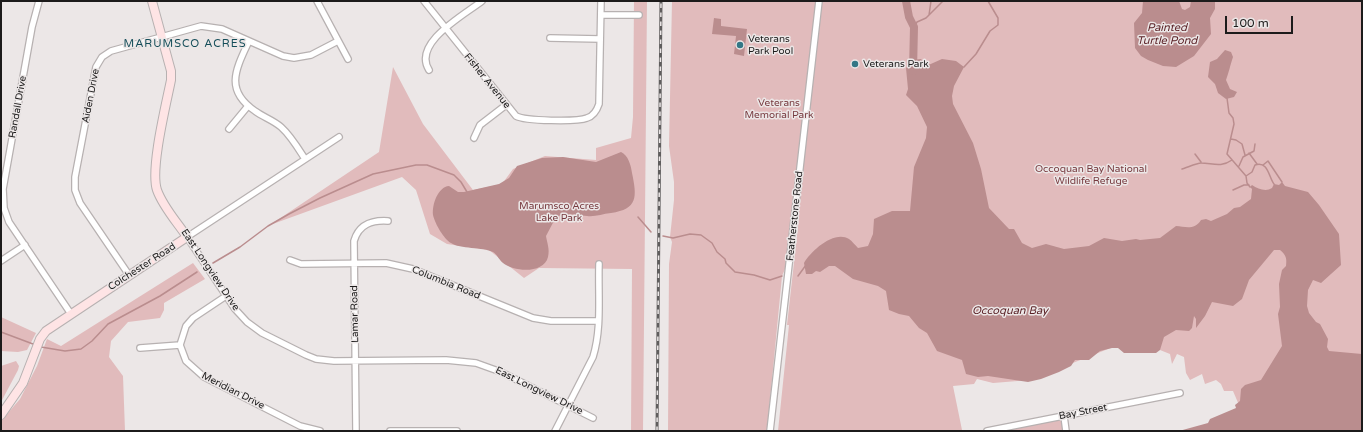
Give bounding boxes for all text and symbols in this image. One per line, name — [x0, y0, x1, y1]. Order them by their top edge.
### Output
scale bar — [1227, 8, 1295, 34]
text: 100 m — [1232, 16, 1269, 30]
water label: Painted Turtle Pond — [1137, 21, 1197, 47]
place label: Veterans Park Pool — [748, 33, 793, 56]
district label: MARUMSCO ACRES — [124, 37, 246, 51]
marker: Veterans Park Pool — [735, 40, 745, 50]
street label: Fisher Avenue — [461, 51, 513, 111]
place label: Veterans Park — [863, 58, 929, 70]
marker: Veterans Park — [850, 59, 860, 69]
street label: Aiden Drive — [80, 68, 102, 124]
street label: Randall Drive — [7, 75, 29, 139]
park label: Veterans Memorial Park — [745, 97, 813, 120]
park label: Occoquan Bay National Wildlife Refuge — [1035, 163, 1147, 186]
street label: Featherstone Road — [784, 170, 806, 262]
park label: Marumsco Acres Lake Park — [519, 200, 599, 224]
street label: East Longview Drive — [178, 227, 242, 313]
street label: Colchester Road — [106, 241, 178, 293]
street label: Columbia Road — [410, 264, 482, 302]
street label: Lamar Road — [348, 285, 362, 343]
water label: Occoquan Bay — [972, 304, 1048, 318]
street label: East Longview Drive — [493, 365, 585, 417]
street label: Meridian Drive — [199, 370, 267, 412]
street label: Bay Street — [1058, 401, 1108, 423]

